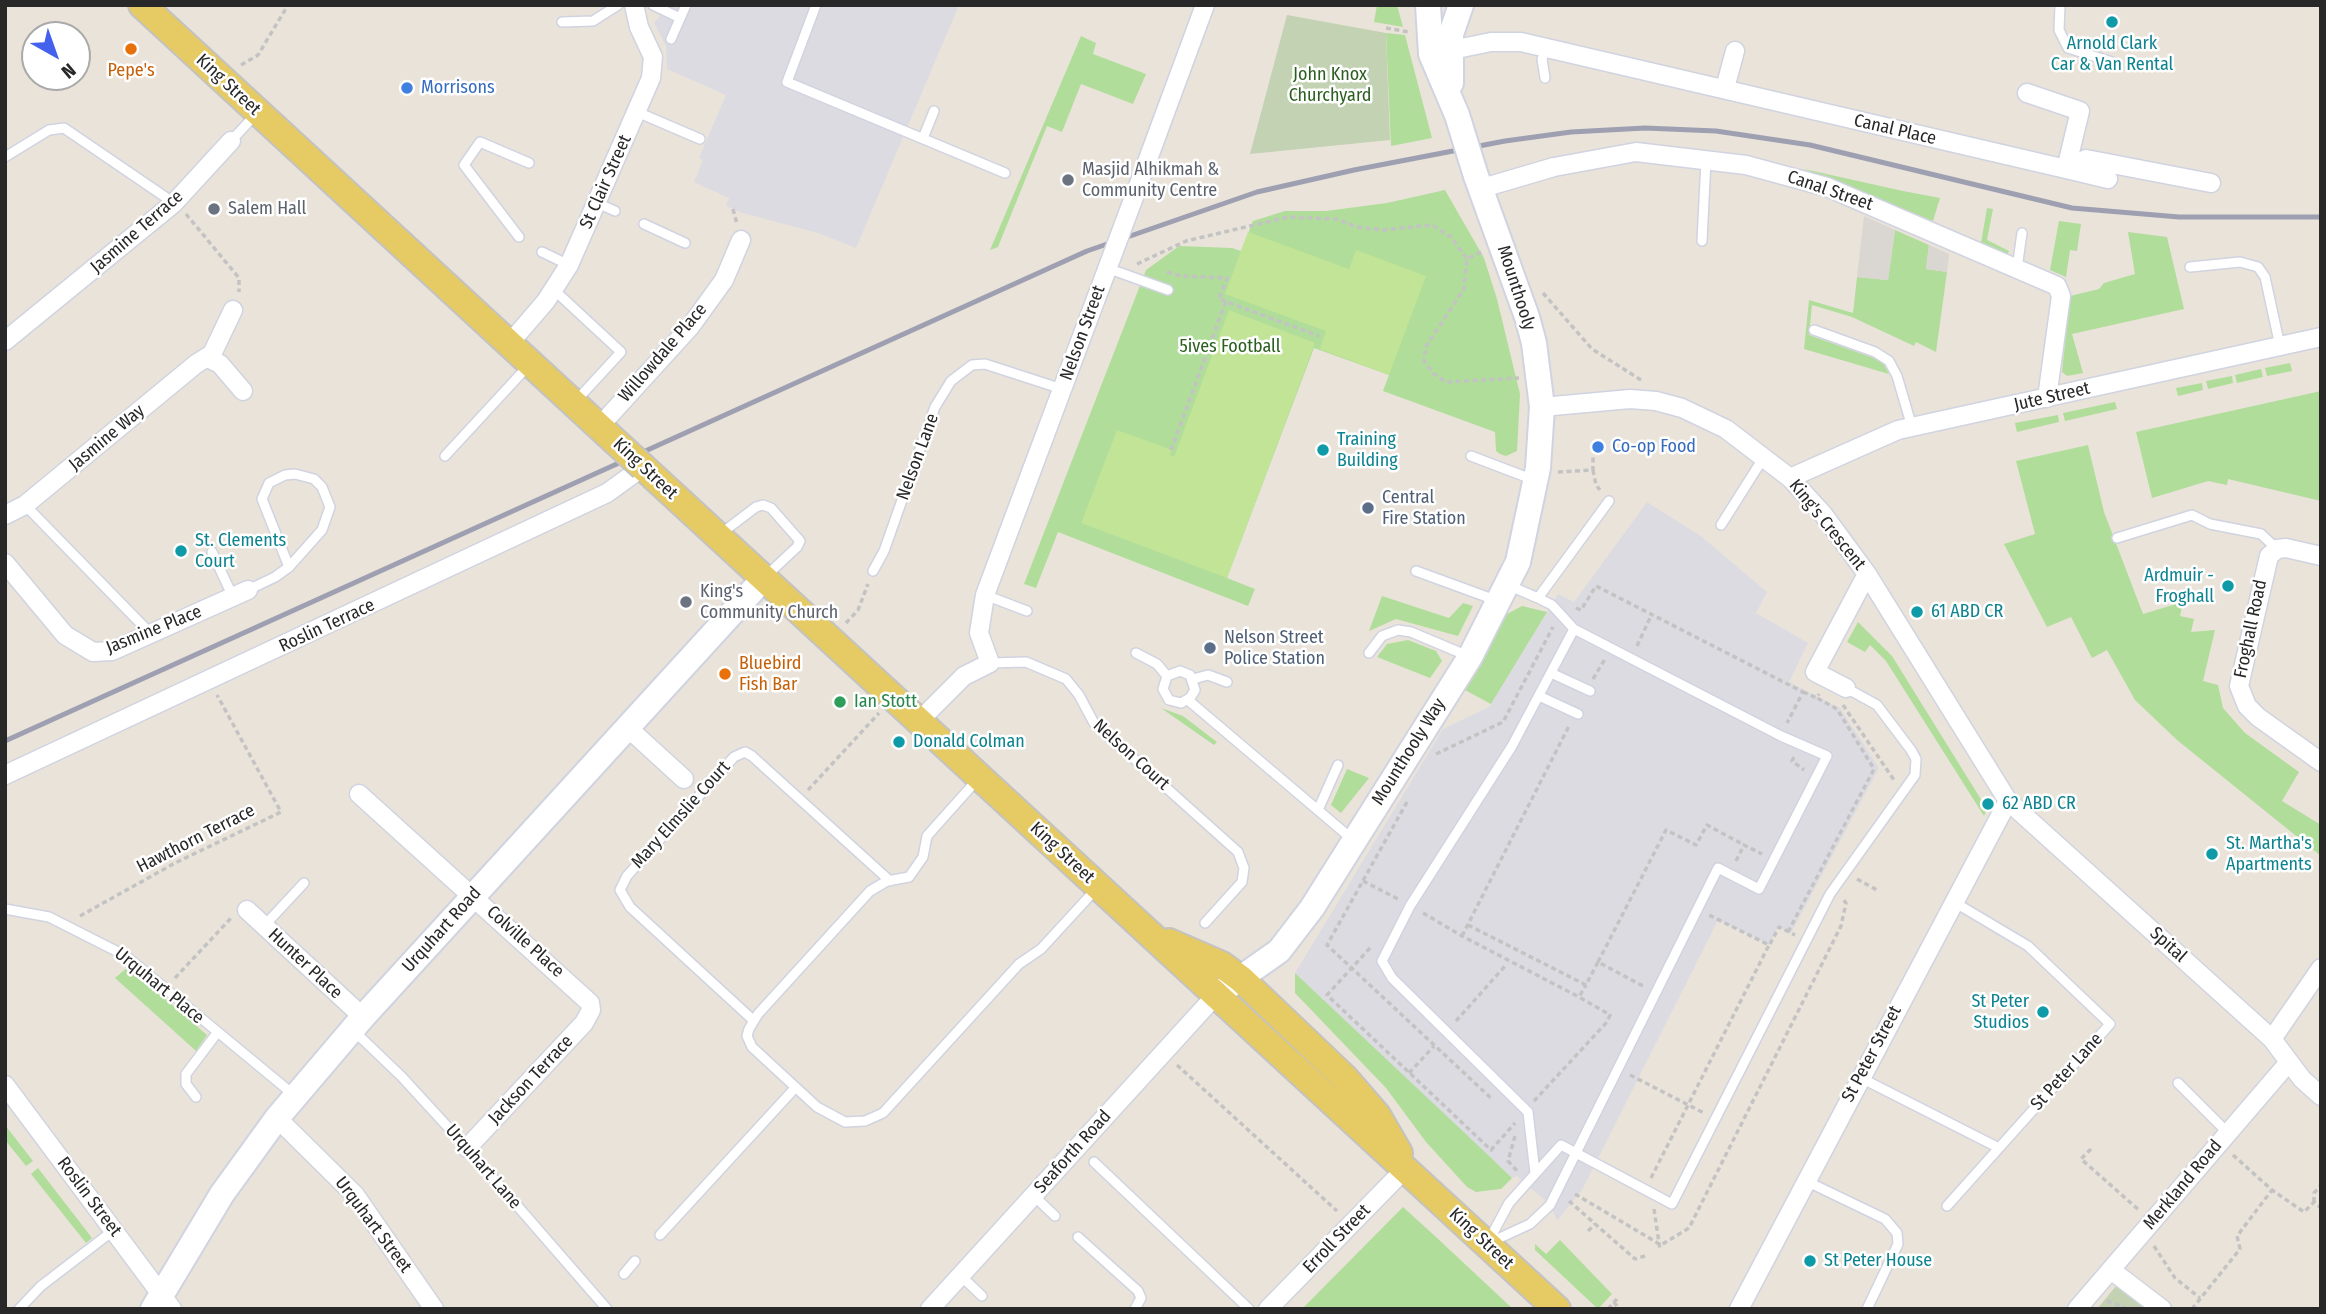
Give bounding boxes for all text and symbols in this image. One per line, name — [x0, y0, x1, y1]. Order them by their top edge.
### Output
marker: Arnold Clark Car & Van Rental — [2104, 14, 2120, 30]
north arrow — [21, 21, 91, 91]
place label: Arnold Clark Car & Van Rental — [2051, 33, 2173, 76]
marker: Pepe's — [123, 41, 139, 57]
street label: King Street — [191, 50, 265, 120]
text: N — [57, 58, 80, 83]
place label: Pepe's — [107, 60, 155, 82]
park label: John Knox Churchyard — [1289, 64, 1371, 106]
place label: Morrisons — [421, 77, 495, 99]
marker: Morrisons — [399, 80, 415, 96]
street label: Canal Place — [1852, 110, 1938, 150]
street label: St Clair Street — [576, 132, 636, 232]
place label: Masjid Alhikmah & Community Centre — [1082, 159, 1219, 202]
street label: Canal Street — [1784, 166, 1876, 216]
marker: Masjid Alhikmah & Community Centre — [1060, 172, 1076, 188]
street label: Jasmine Terrace — [86, 186, 188, 278]
place label: Salem Hall — [228, 198, 306, 220]
marker: Salem Hall — [206, 201, 222, 217]
street label: Mounthooly — [1492, 243, 1540, 333]
street label: Nelson Street — [1056, 282, 1110, 384]
street label: Willowdale Place — [614, 299, 712, 407]
park label: 5ives Football — [1179, 336, 1281, 358]
street label: Jute Street — [2012, 378, 2092, 416]
street label: Jasmine Way — [65, 400, 149, 476]
street label: Nelson Lane — [892, 411, 944, 503]
place label: Training Building — [1337, 429, 1398, 472]
street label: King Street — [608, 434, 682, 504]
place label: Co-op Food — [1612, 436, 1696, 458]
marker: Co-op Food — [1590, 439, 1606, 455]
marker: Training Building — [1315, 442, 1331, 458]
street label: King's Crescent — [1784, 475, 1870, 575]
place label: Central Fire Station — [1382, 487, 1466, 530]
marker: Central Fire Station — [1360, 500, 1376, 516]
place label: St. Clements Court — [195, 530, 286, 572]
marker: St. Clements Court — [173, 543, 189, 559]
place label: Ardmuir - Froghall — [2144, 565, 2214, 608]
marker: Ardmuir - Froghall — [2220, 578, 2236, 594]
street label: Froghall Road — [2230, 578, 2272, 680]
place label: King's Community Church — [700, 581, 838, 624]
street label: Roslin Terrace — [276, 594, 378, 658]
marker: King's Community Church — [678, 594, 694, 610]
street label: Jasmine Place — [103, 601, 205, 659]
place label: 61 ABD CR — [1931, 601, 2003, 623]
marker: 61 ABD CR — [1909, 604, 1925, 620]
place label: Nelson Street Police Station — [1224, 627, 1325, 670]
marker: Nelson Street Police Station — [1202, 640, 1218, 656]
place label: Bluebird Fish Bar — [739, 653, 801, 696]
marker: Bluebird Fish Bar — [717, 666, 733, 682]
place label: Ian Stott — [854, 691, 917, 713]
marker: Ian Stott — [832, 694, 848, 710]
street label: Mounthooly Way — [1368, 695, 1450, 809]
street label: Nelson Court — [1088, 715, 1174, 795]
place label: Donald Colman — [913, 731, 1025, 753]
marker: Donald Colman — [891, 734, 907, 750]
street label: Mary Elmslie Court — [627, 757, 735, 873]
place label: 62 ABD CR — [2002, 793, 2076, 815]
marker: 62 ABD CR — [1980, 796, 1996, 812]
street label: Hawthorn Terrace — [133, 800, 259, 878]
street label: King Street — [1025, 818, 1099, 888]
place label: St. Martha's Apartments — [2226, 833, 2312, 876]
marker: St. Martha's Apartments — [2204, 846, 2220, 862]
street label: Urquhart Road — [398, 883, 486, 977]
street label: Colville Place — [482, 902, 568, 982]
street label: Spital — [2145, 923, 2191, 967]
street label: Hunter Place — [263, 924, 347, 1004]
street label: Urquhart Place — [110, 943, 208, 1029]
place label: St Peter Studios — [1971, 991, 2029, 1034]
street label: St Peter Street — [1838, 1002, 1906, 1106]
marker: St Peter Studios — [2035, 1004, 2051, 1020]
street label: St Peter Lane — [2027, 1029, 2107, 1115]
street label: Jackson Terrace — [484, 1031, 578, 1129]
street label: Seaforth Road — [1030, 1106, 1116, 1198]
street label: Urquhart Lane — [440, 1120, 526, 1214]
street label: Merkland Road — [2139, 1136, 2227, 1234]
street label: Roslin Street — [52, 1153, 126, 1241]
street label: Urquhart Street — [330, 1173, 416, 1277]
street label: Erroll Street — [1299, 1200, 1375, 1278]
street label: King Street — [1444, 1204, 1518, 1274]
place label: St Peter House — [1824, 1250, 1932, 1272]
marker: St Peter House — [1802, 1253, 1818, 1269]

